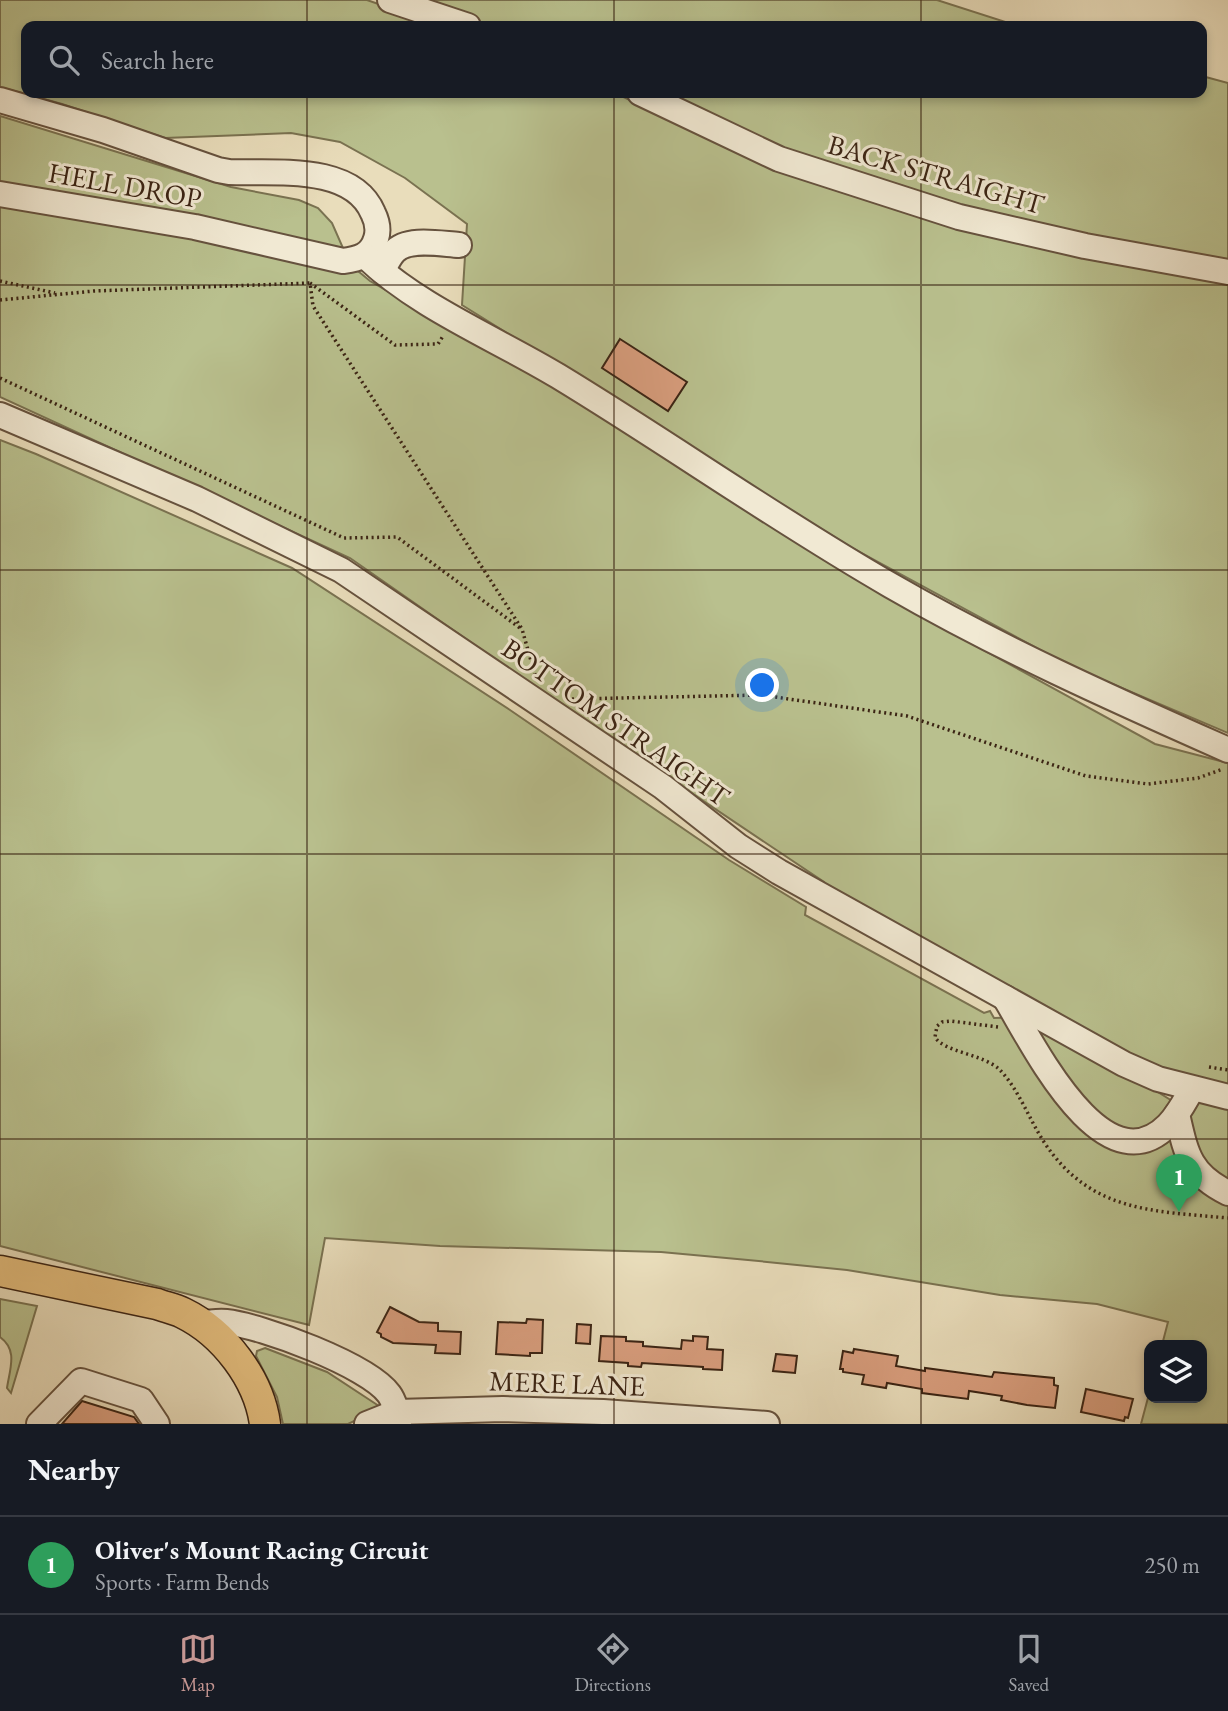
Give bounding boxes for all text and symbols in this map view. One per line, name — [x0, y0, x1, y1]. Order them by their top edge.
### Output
search box — [21, 21, 1207, 98]
icon: search — [45, 41, 83, 79]
text: Search here — [101, 43, 214, 77]
street label: BACK STRAIGHT — [824, 126, 1048, 222]
street label: HELL DROP — [46, 154, 204, 216]
street label: BOTTOM STRAIGHT — [495, 630, 737, 814]
your location — [745, 668, 779, 702]
pin: 1 — [1156, 1154, 1202, 1212]
map controls — [1144, 1340, 1207, 1403]
button: layers — [1144, 1340, 1207, 1403]
street label: MERE LANE — [488, 1362, 646, 1404]
text: Nearby — [28, 1450, 120, 1489]
text: Oliver's Mount Racing Circuit — [95, 1533, 429, 1567]
text: 1 — [45, 1550, 57, 1580]
text: 250 m — [1144, 1550, 1200, 1580]
text: Sports · Farm Bends — [95, 1567, 269, 1597]
tab: Map — [179, 1630, 217, 1697]
tab: Directions — [574, 1630, 651, 1697]
tab: Saved — [1008, 1630, 1049, 1697]

